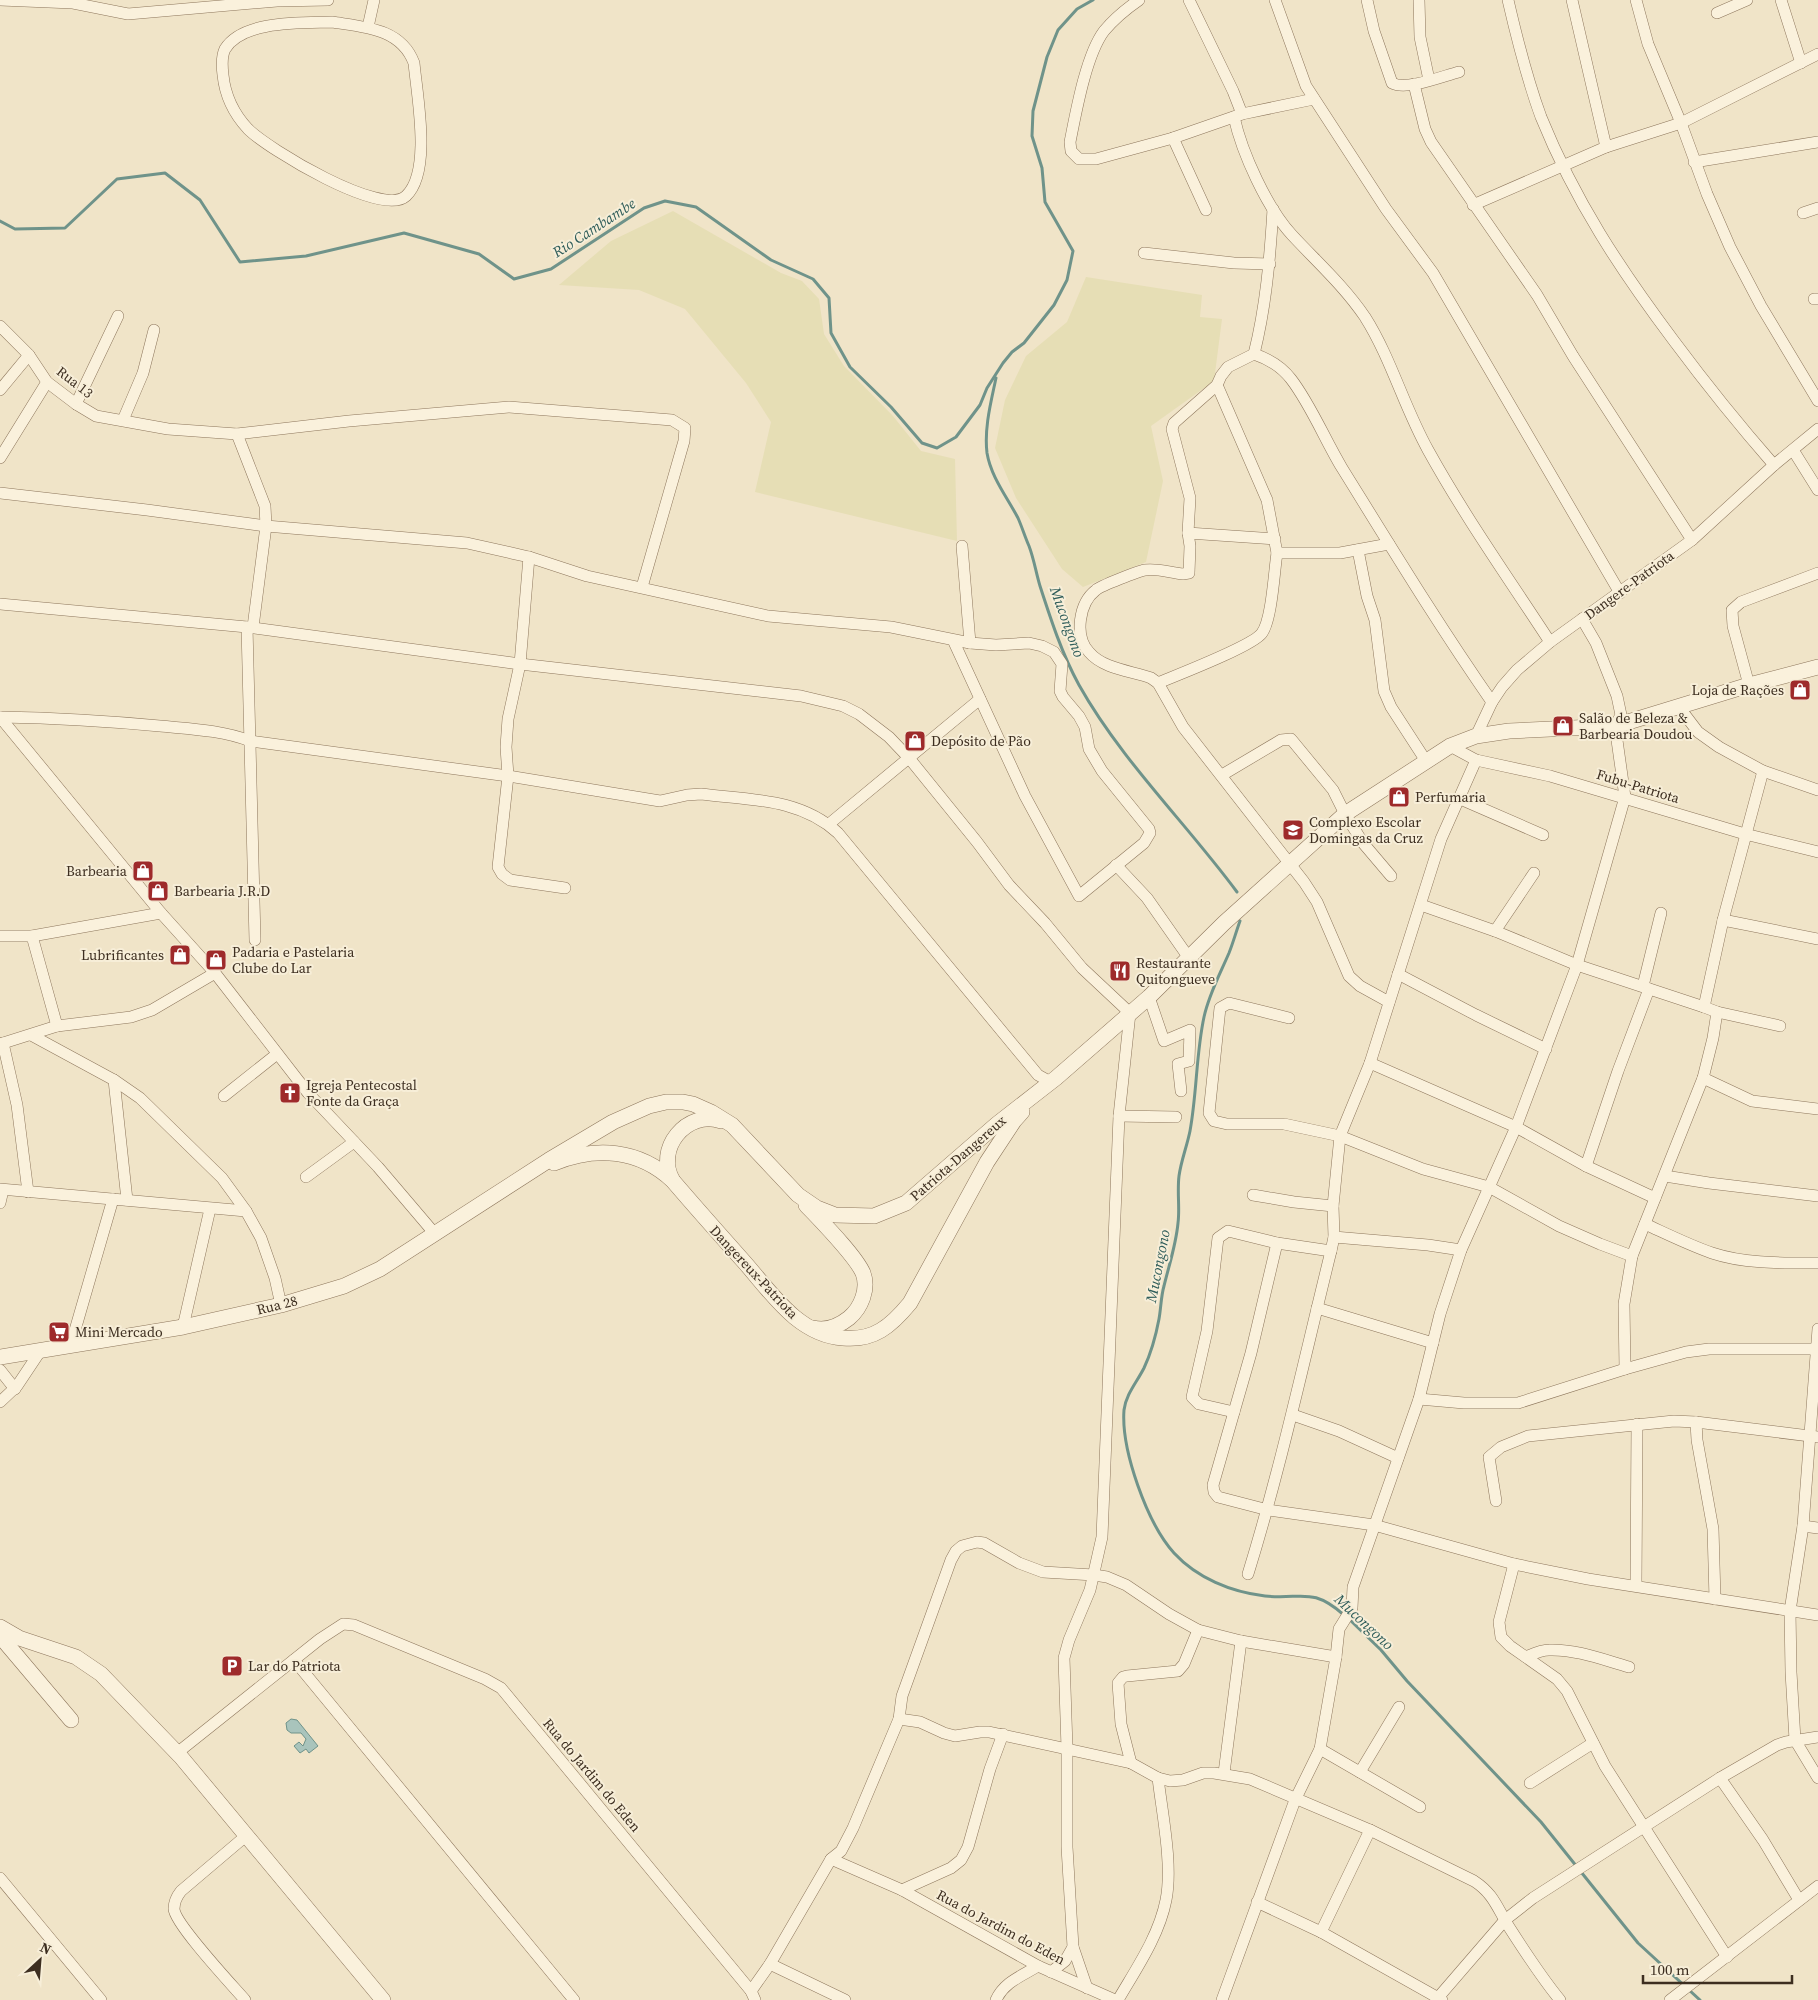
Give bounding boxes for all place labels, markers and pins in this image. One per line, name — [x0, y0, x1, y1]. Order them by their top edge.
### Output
shop icon: Loja de Rações — [1788, 678, 1812, 702]
place label: Loja de Rações — [1691, 680, 1784, 700]
place label: Salão de Beleza & Barbearia Doudou — [1579, 708, 1692, 744]
shop icon: Salão de Beleza & Barbearia Doudou — [1551, 714, 1575, 738]
shop icon: Depósito de Pão — [903, 729, 927, 753]
place label: Depósito de Pão — [931, 731, 1031, 751]
shop icon: Perfumaria — [1387, 785, 1411, 809]
place label: Perfumaria — [1415, 787, 1487, 807]
place label: Complexo Escolar Domingas da Cruz — [1309, 812, 1423, 848]
school or university icon: Complexo Escolar Domingas da Cruz — [1281, 818, 1305, 842]
shop icon: Barbearia — [131, 859, 155, 883]
place label: Barbearia — [66, 861, 128, 881]
shop icon: Barbearia J.R.D — [146, 879, 170, 903]
place label: Barbearia J.R.D — [174, 881, 270, 901]
place label: Padaria e Pastelaria Clube do Lar — [232, 942, 355, 978]
shop icon: Lubrificantes — [168, 943, 192, 967]
place label: Lubrificantes — [81, 945, 164, 965]
shop icon: Padaria e Pastelaria Clube do Lar — [204, 948, 228, 972]
place label: Restaurante Quitongueve — [1136, 953, 1215, 989]
restaurant icon: Restaurante Quitongueve — [1108, 959, 1132, 983]
place label: Igreja Pentecostal Fonte da Graça — [306, 1075, 417, 1111]
church icon: Igreja Pentecostal Fonte da Graça — [278, 1081, 302, 1105]
supermarket icon: Mini Mercado — [47, 1320, 71, 1344]
place label: Mini Mercado — [75, 1322, 163, 1342]
parking icon: Lar do Patriota — [220, 1654, 244, 1678]
place label: Lar do Patriota — [248, 1656, 342, 1676]

